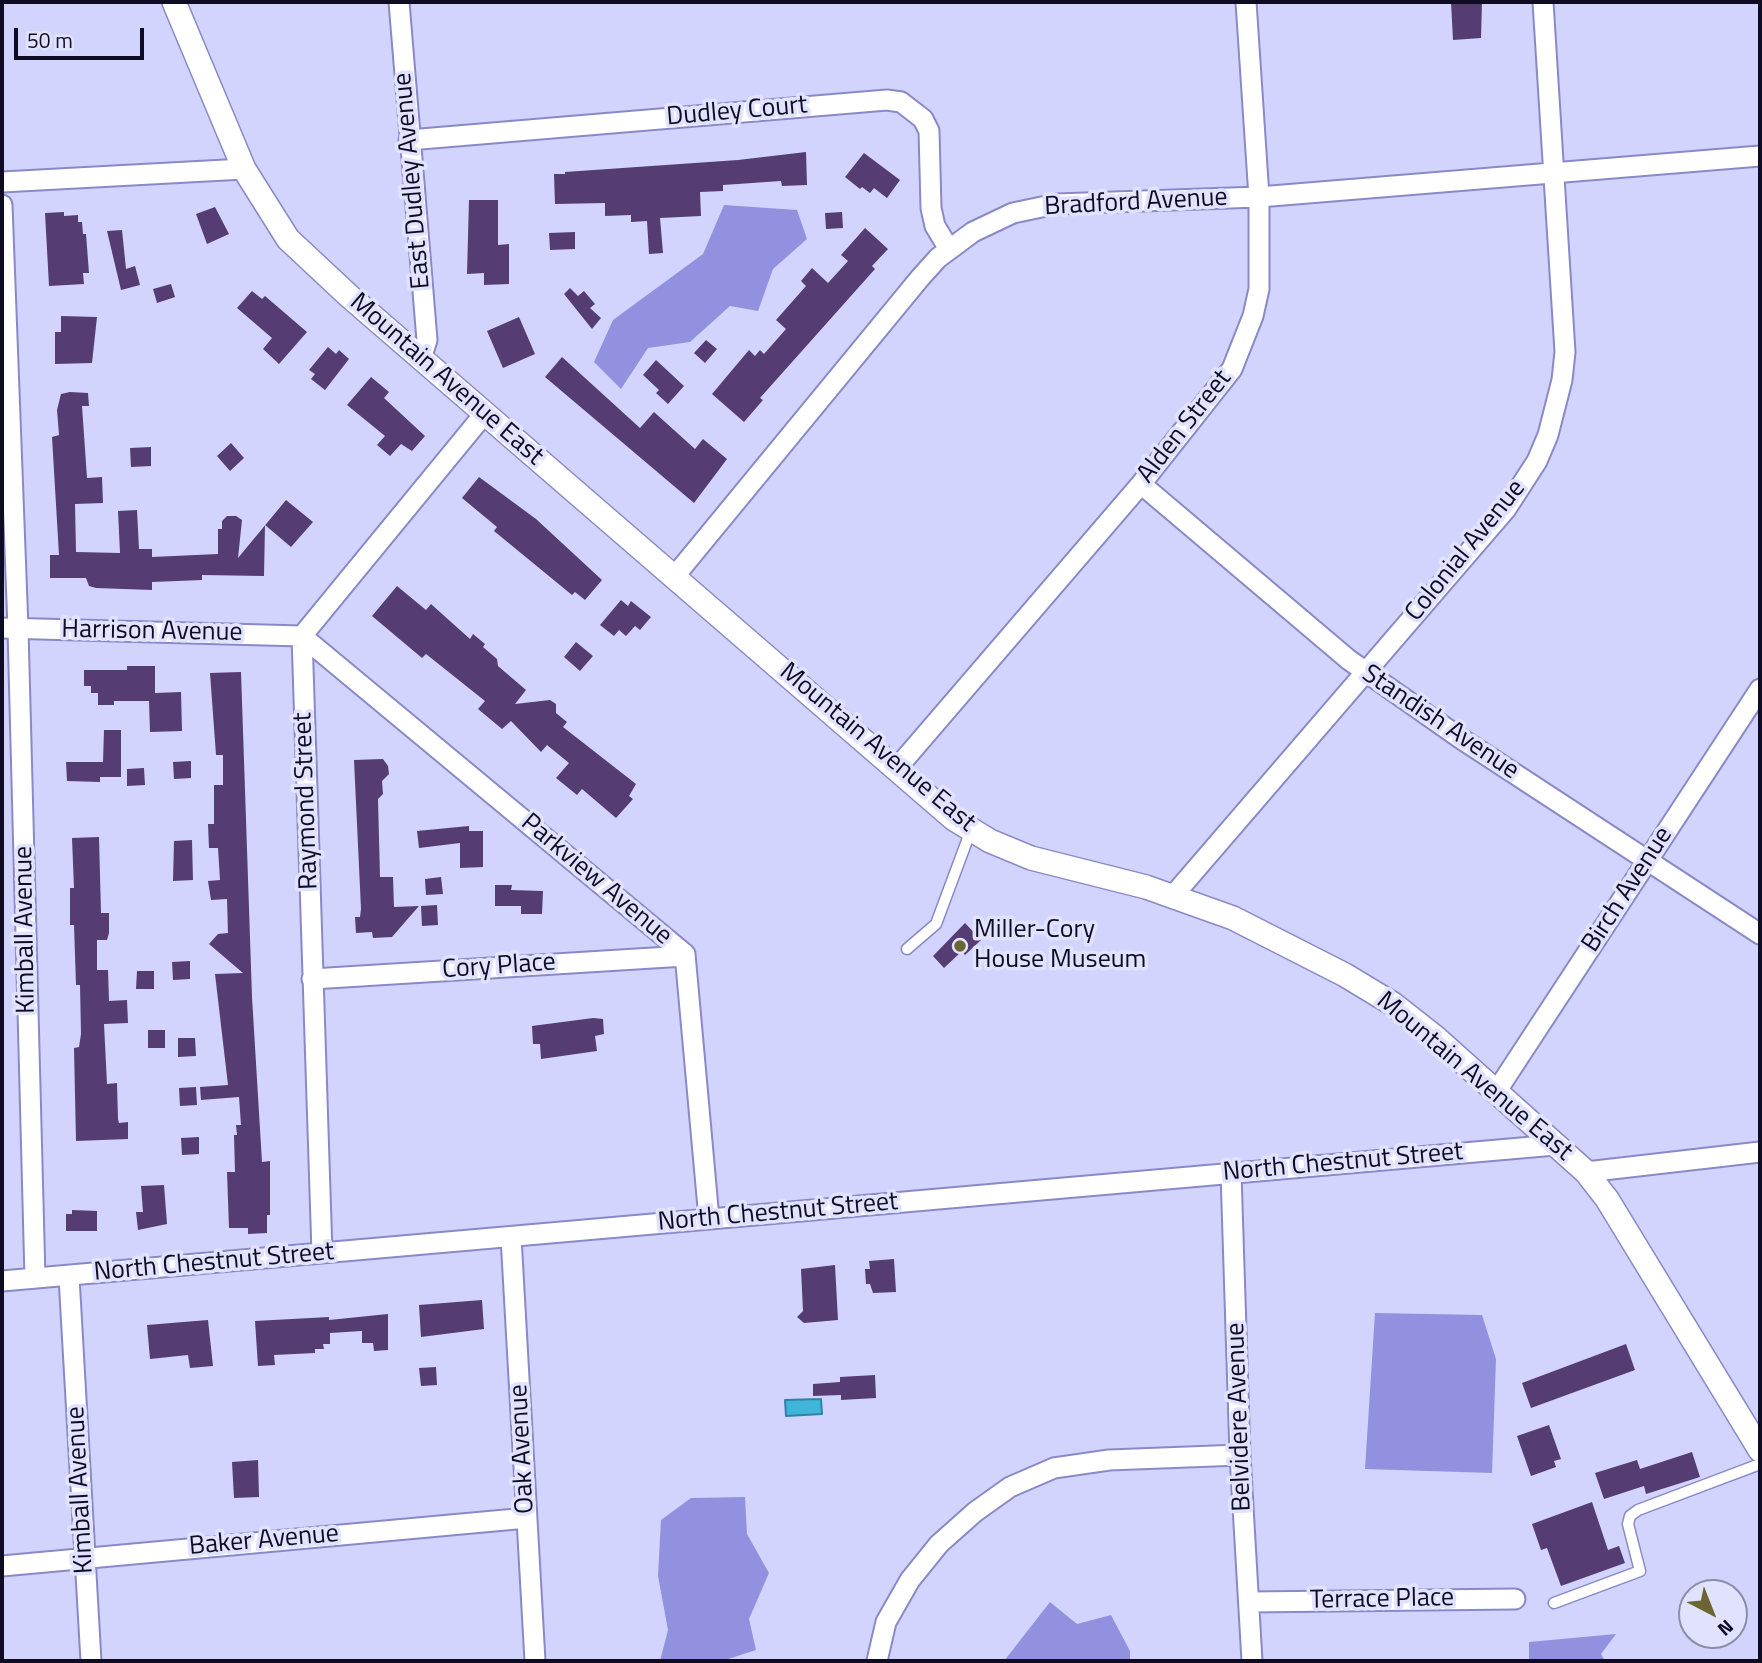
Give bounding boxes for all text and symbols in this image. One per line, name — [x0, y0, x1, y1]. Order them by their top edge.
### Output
scale bar — [18, 14, 147, 58]
text: 50 m — [27, 24, 73, 56]
street label: East Dudley Avenue — [388, 71, 438, 291]
street label: Dudley Court — [665, 90, 809, 134]
street label: Bradford Avenue — [1044, 183, 1228, 223]
street label: Mountain Avenue East — [343, 287, 549, 473]
street label: Alden Street — [1131, 364, 1239, 490]
street label: Colonial Avenue — [1399, 474, 1533, 628]
street label: Harrison Avenue — [61, 615, 243, 649]
street label: Mountain Avenue East — [773, 657, 981, 839]
street label: Standish Avenue — [1356, 659, 1524, 787]
street label: Raymond Street — [288, 712, 326, 890]
street label: Parkview Avenue — [514, 808, 678, 952]
street label: Birch Avenue — [1576, 822, 1680, 958]
street label: Kimball Avenue — [9, 846, 43, 1014]
place label: Miller-Cory House Museum — [974, 915, 1146, 976]
marker: Miller-Cory House Museum — [952, 938, 968, 954]
street label: Cory Place — [441, 947, 557, 987]
street label: Mountain Avenue East — [1370, 986, 1578, 1168]
street label: North Chestnut Street — [1222, 1137, 1464, 1189]
street label: North Chestnut Street — [657, 1187, 899, 1239]
street label: North Chestnut Street — [93, 1237, 335, 1289]
street label: Belvidere Avenue — [1221, 1322, 1259, 1512]
street label: Oak Avenue — [504, 1383, 542, 1515]
street label: Kimball Avenue — [61, 1405, 101, 1575]
street label: Baker Avenue — [188, 1519, 340, 1563]
north arrow — [1678, 1579, 1748, 1649]
street label: Terrace Place — [1310, 1583, 1454, 1617]
text: N — [1711, 1613, 1741, 1644]

